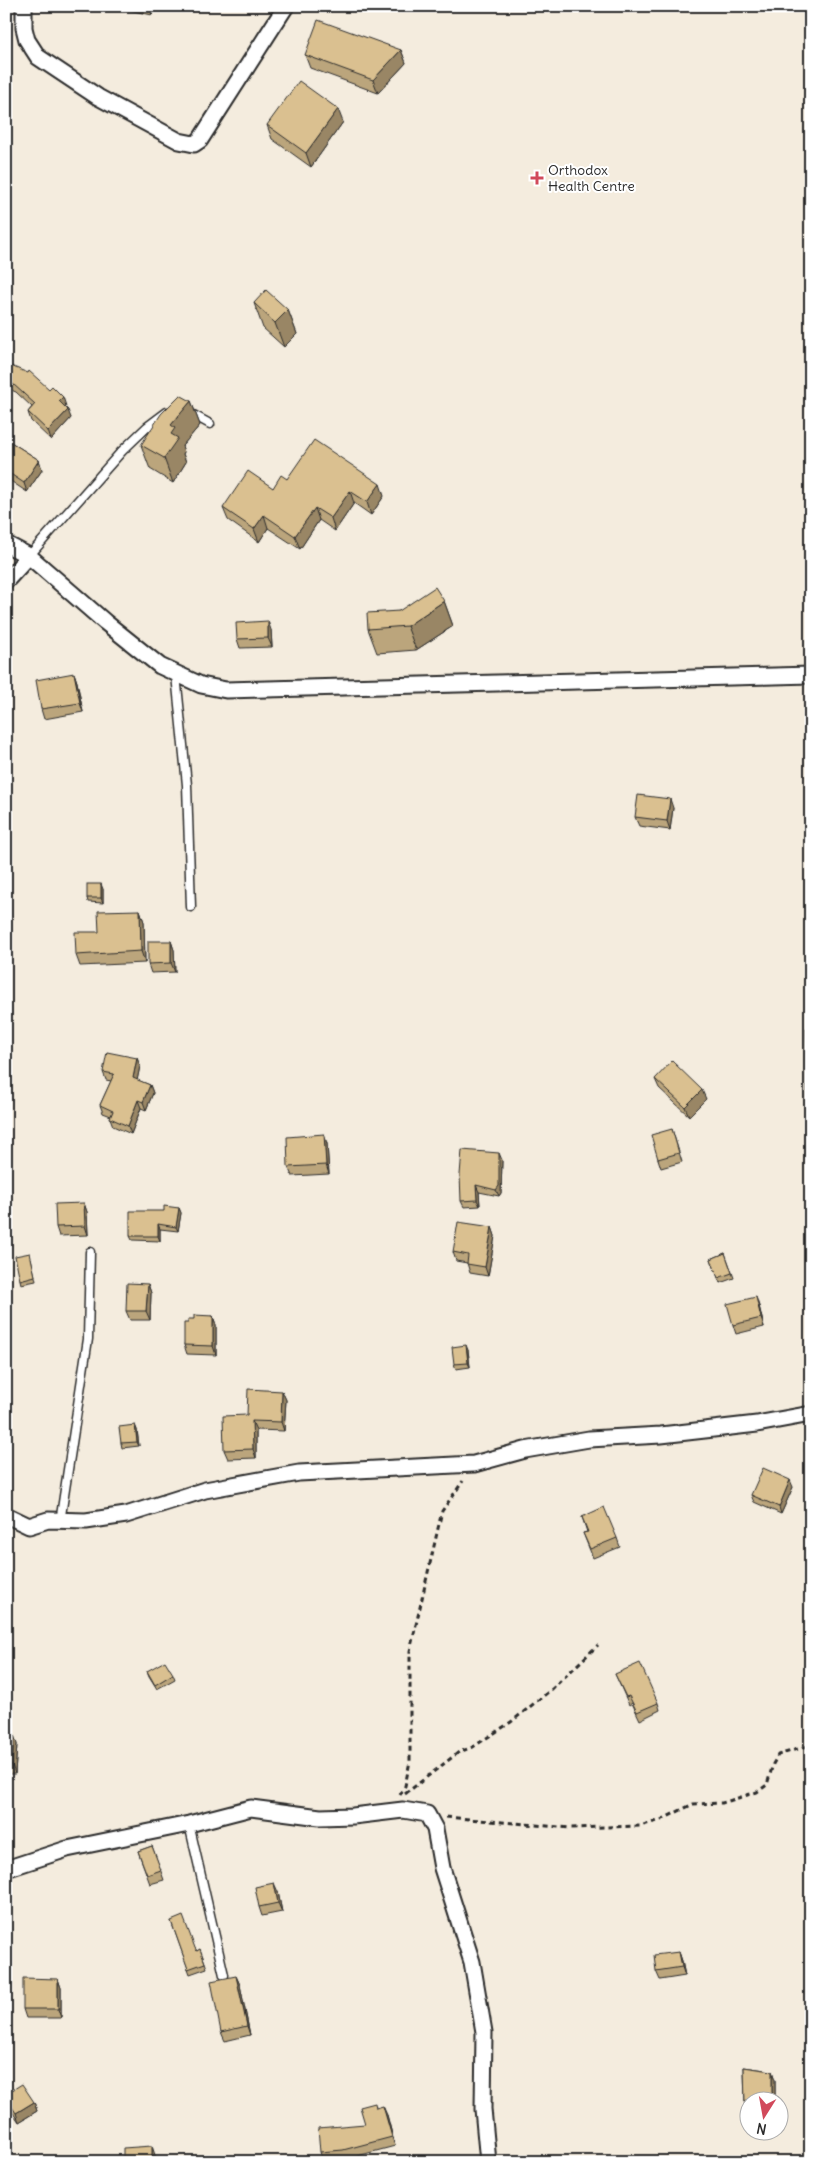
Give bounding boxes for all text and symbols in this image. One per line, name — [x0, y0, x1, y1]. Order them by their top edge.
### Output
place label: Orthodox Health Centre — [548, 161, 635, 195]
marker: Orthodox Health Centre — [530, 171, 544, 185]
north arrow — [740, 2090, 790, 2140]
text: N — [755, 2119, 768, 2139]

